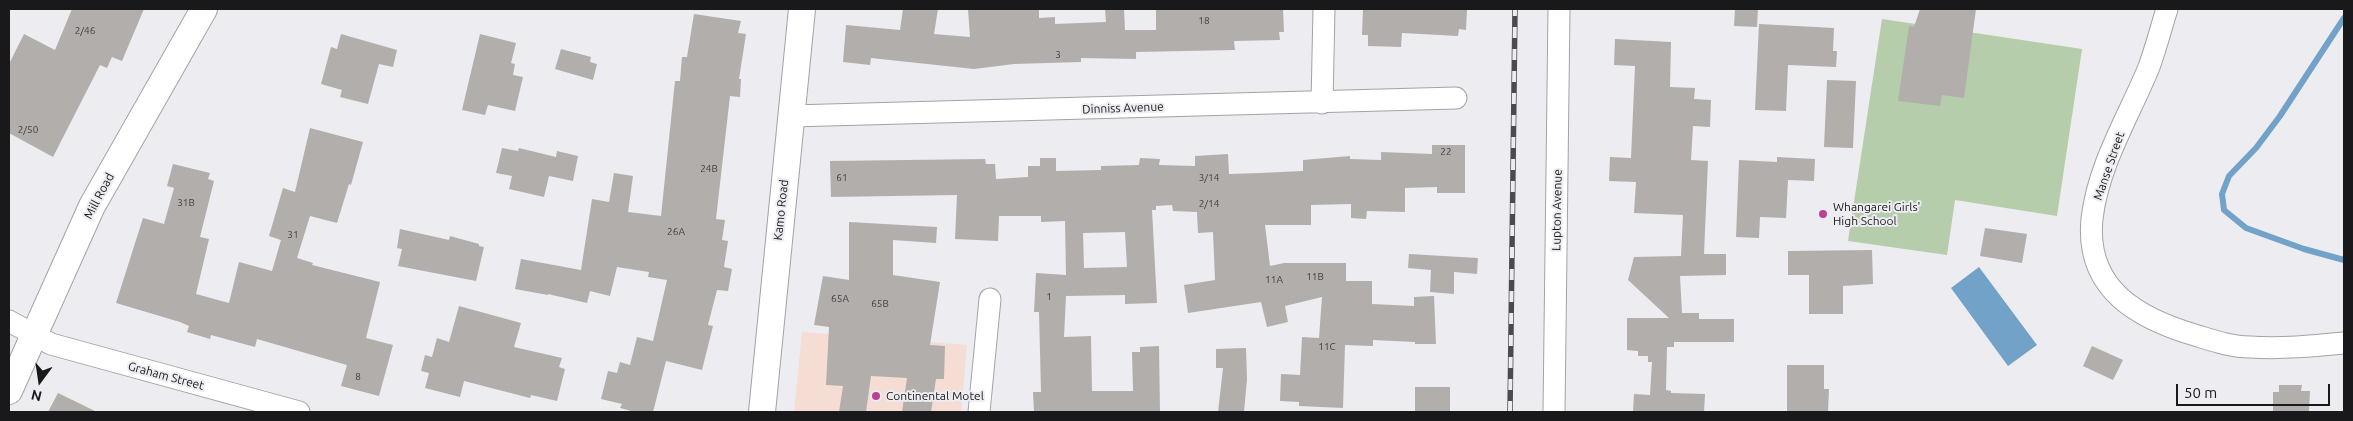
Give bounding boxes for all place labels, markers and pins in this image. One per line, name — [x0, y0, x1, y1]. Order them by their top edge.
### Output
place label: Whangarei Girls' High School — [1833, 200, 1920, 228]
marker: Whangarei Girls' High School — [1817, 208, 1829, 220]
place label: Continental Motel — [886, 389, 984, 403]
marker: Continental Motel — [870, 390, 882, 402]

